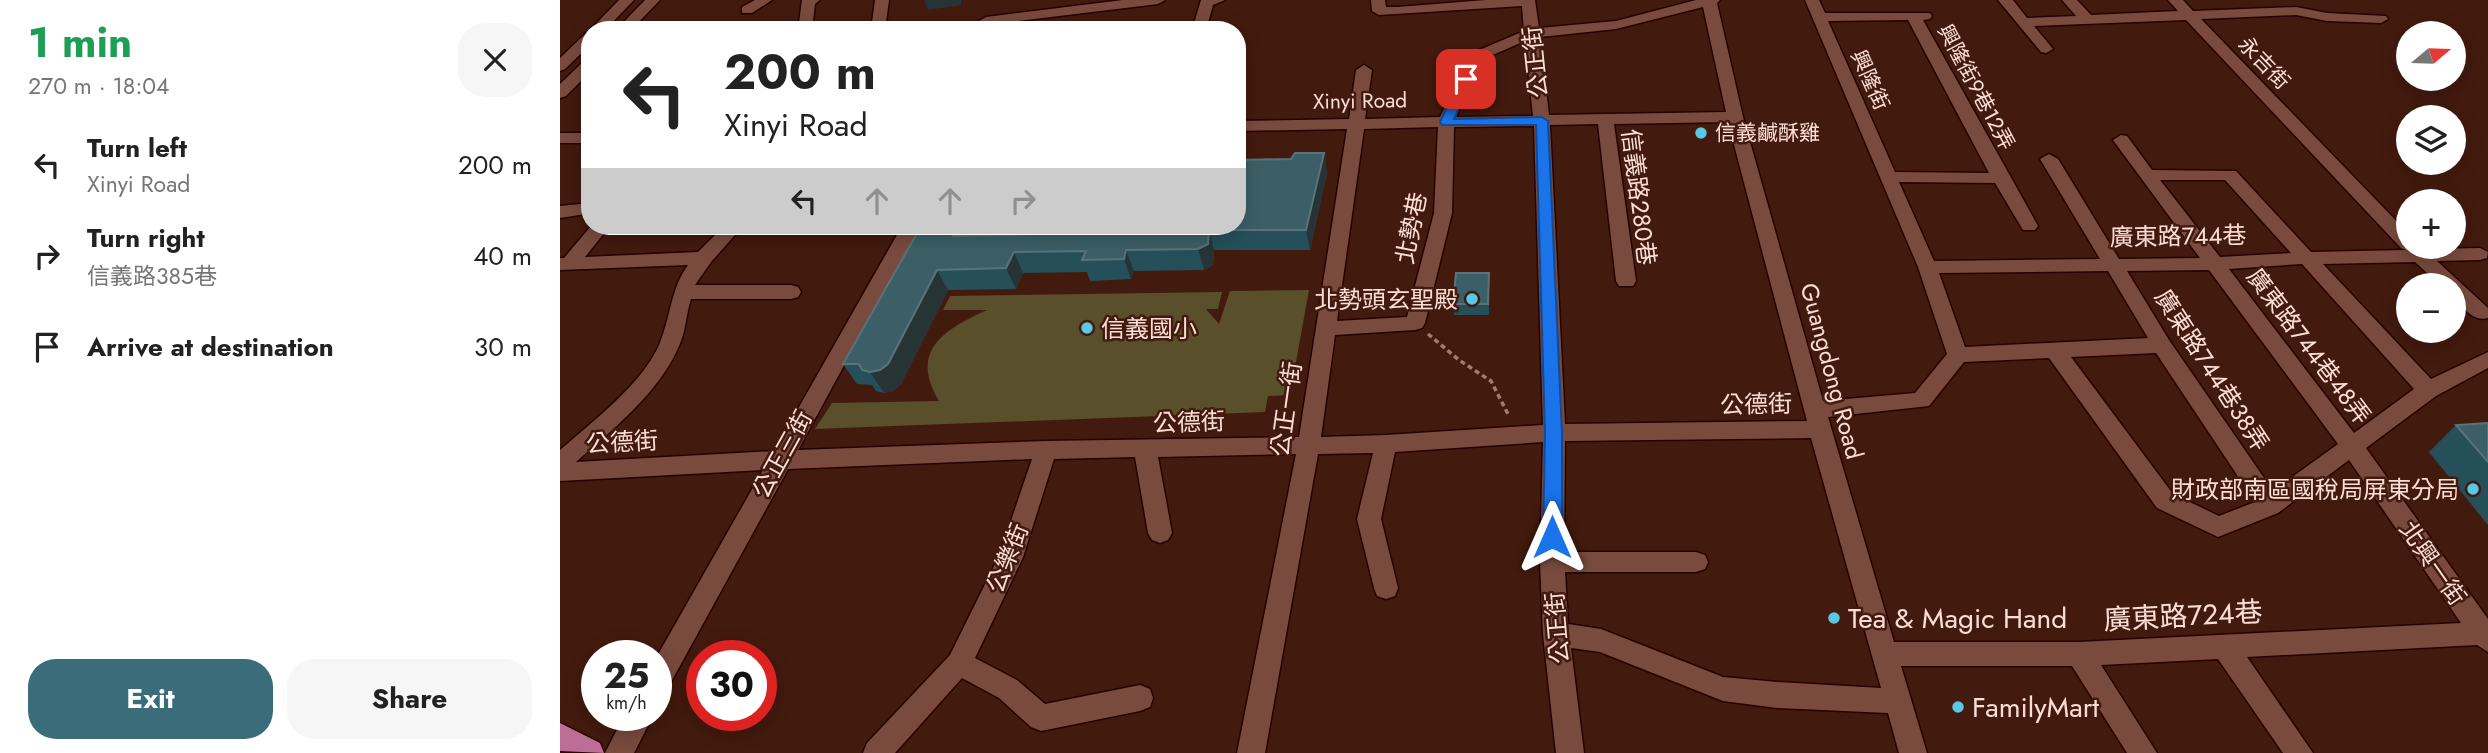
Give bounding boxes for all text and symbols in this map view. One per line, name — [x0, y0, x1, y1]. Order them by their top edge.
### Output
text: 1 min — [28, 12, 132, 73]
street label: 興隆街9巷12弄 — [1930, 19, 2022, 155]
north arrow — [2396, 21, 2466, 91]
map controls — [2396, 21, 2466, 343]
button: close — [458, 23, 532, 97]
street label: 公正街 — [1514, 24, 1556, 100]
street label: 永吉街 — [2231, 30, 2297, 96]
text: 200 m — [724, 37, 876, 107]
street label: 興隆街 — [1843, 45, 1897, 115]
icon: left — [609, 49, 700, 140]
pin — [1436, 49, 1496, 109]
icon: arrive — [1447, 60, 1485, 98]
text: 270 m · 18:04 — [28, 69, 170, 103]
street label: Xinyi Road — [1313, 85, 1407, 117]
text: Xinyi Road — [724, 102, 868, 148]
button: layers — [2396, 105, 2466, 175]
place label: 信義鹹酥雞 — [1715, 118, 1820, 148]
marker: 信義鹹酥雞 — [1693, 125, 1709, 141]
street label: 信義路280巷 — [1613, 127, 1665, 267]
text: Turn left — [87, 129, 187, 167]
icon: left — [28, 146, 66, 184]
text: 200 m — [458, 146, 532, 184]
text: Xinyi Road — [87, 167, 190, 201]
icon: left — [785, 182, 823, 220]
icon: ahead — [858, 182, 896, 220]
icon: ahead — [931, 182, 969, 220]
icon: right — [1004, 182, 1042, 220]
street label: 北勢巷 — [1387, 189, 1435, 267]
button: + — [2396, 189, 2466, 259]
street label: 廣東路744巷 — [2109, 217, 2247, 255]
text: Turn right — [87, 219, 205, 257]
icon: right — [28, 237, 66, 275]
text: 40 m — [473, 237, 532, 275]
text: 信義路385巷 — [87, 259, 217, 293]
street label: 廣東路744巷48弄 — [2239, 261, 2379, 431]
button: − — [2396, 273, 2466, 343]
street label: Guangdong Road — [1792, 279, 1872, 463]
place label: 北勢頭玄聖殿 — [1314, 282, 1458, 317]
street label: 廣東路744巷38弄 — [2146, 282, 2278, 458]
marker: 北勢頭玄聖殿 — [1464, 291, 1480, 307]
place label: 信義國小 — [1101, 311, 1197, 346]
marker: 信義國小 — [1079, 320, 1095, 336]
icon: arrive — [28, 328, 66, 366]
text: Arrive at destination — [87, 328, 334, 366]
text: 30 m — [474, 328, 532, 366]
street label: 公正一街 — [1262, 359, 1310, 459]
street label: 公德街 — [1720, 386, 1792, 422]
street label: 公德街 — [1152, 403, 1226, 441]
street label: 公正三街 — [743, 404, 821, 504]
street label: 公德街 — [585, 423, 659, 461]
place label: 財政部南區國稅局屏東分局 — [2171, 472, 2459, 507]
marker: 財政部南區國稅局屏東分局 — [2465, 481, 2481, 497]
position arrow — [1515, 500, 1589, 574]
street label: 北興一街 — [2391, 514, 2475, 612]
street label: 公樂街 — [977, 518, 1037, 598]
street label: 公正街 — [1536, 591, 1578, 665]
street label: 廣東路724巷 — [2103, 591, 2263, 641]
place label: Tea & Magic Hand — [1848, 598, 2067, 639]
marker: Tea & Magic Hand — [1826, 610, 1842, 626]
speed limit sign: 30 — [686, 640, 777, 731]
text: 25 — [604, 651, 649, 701]
button: Exit — [28, 659, 273, 739]
button: Share — [287, 659, 532, 739]
place label: FamilyMart — [1972, 687, 2099, 728]
text: km/h — [606, 690, 647, 716]
marker: FamilyMart — [1950, 699, 1966, 715]

